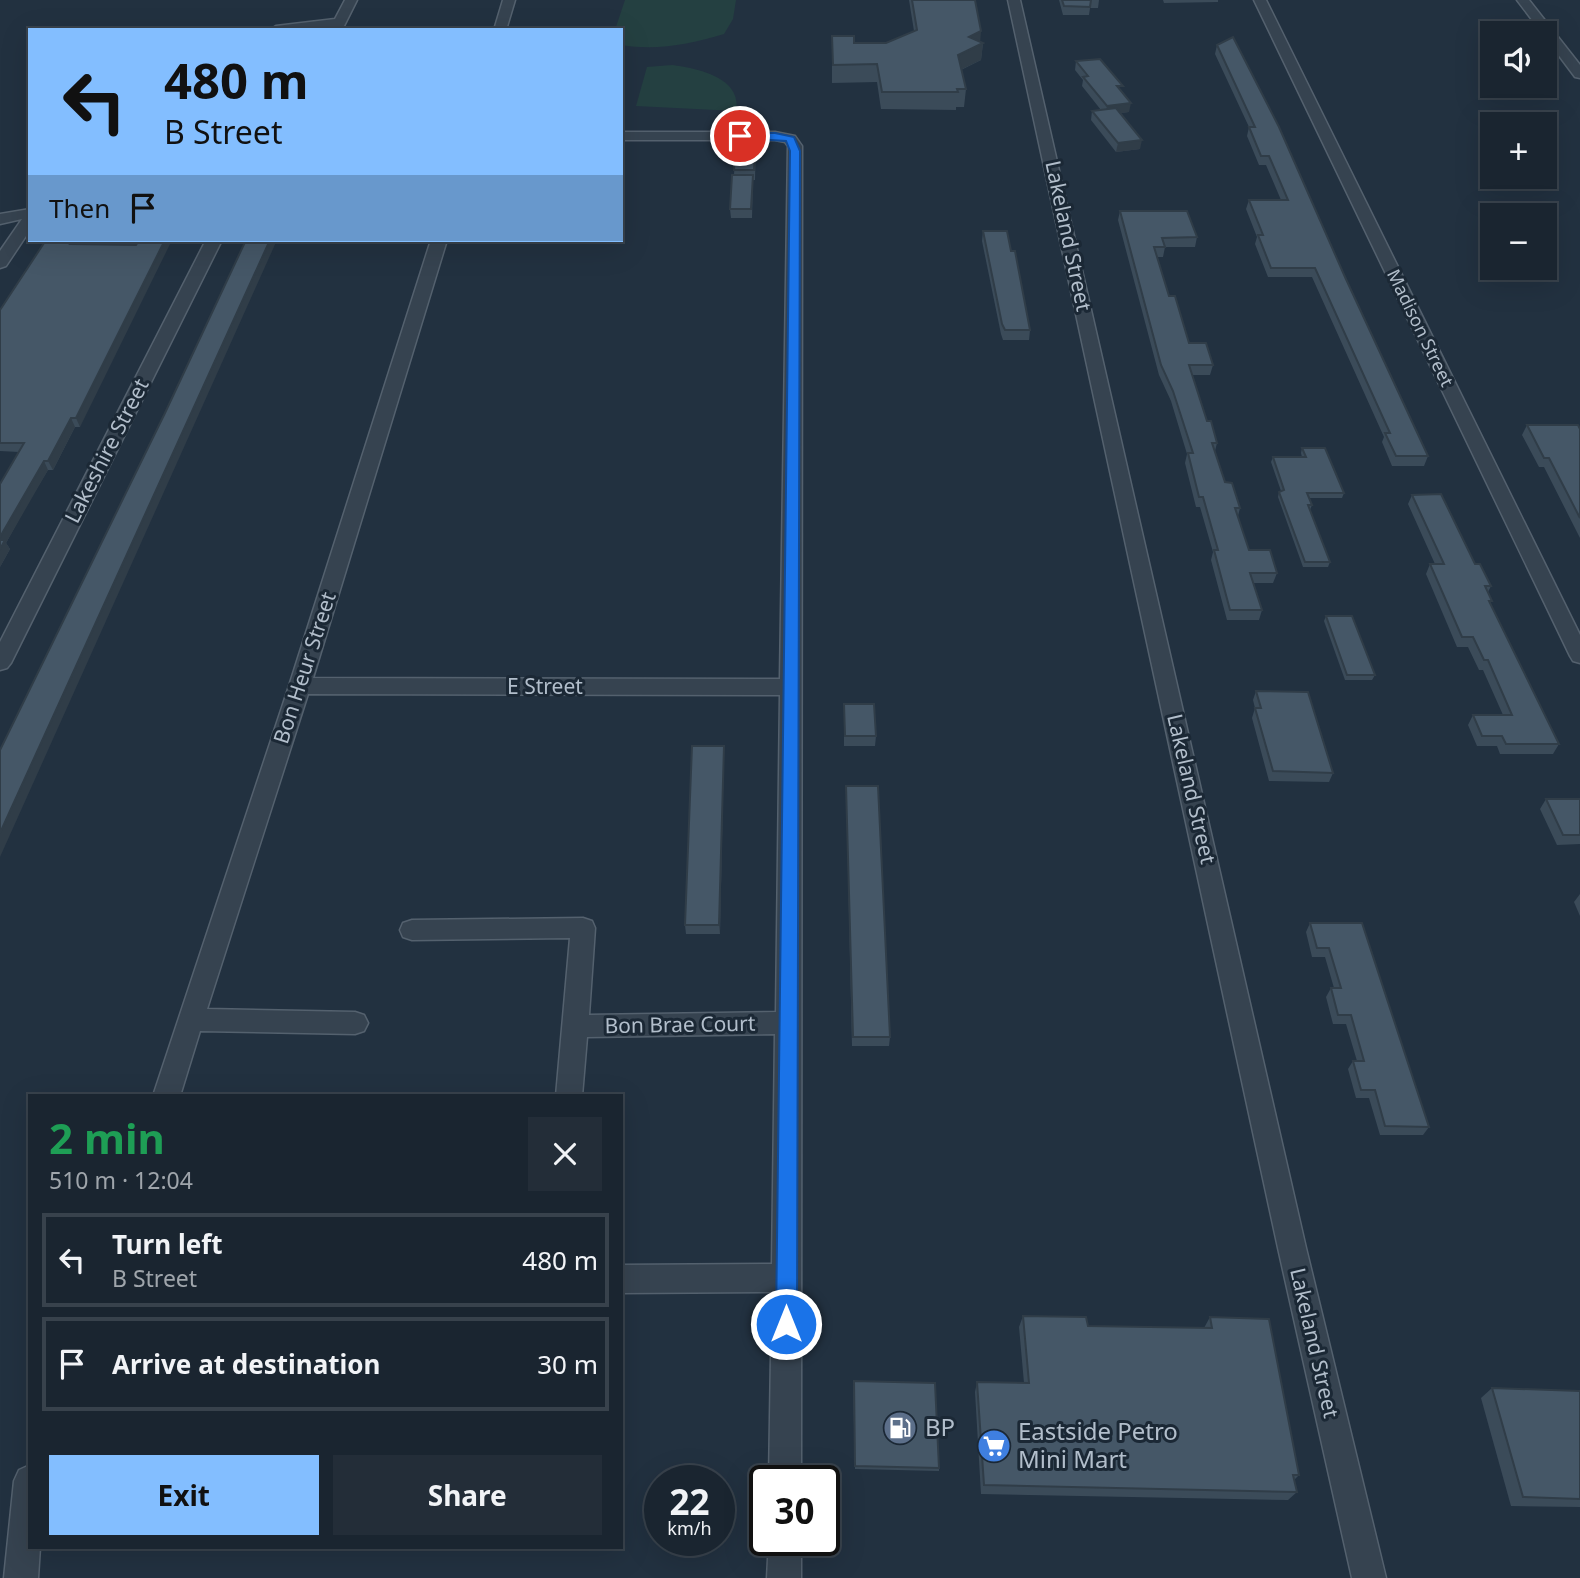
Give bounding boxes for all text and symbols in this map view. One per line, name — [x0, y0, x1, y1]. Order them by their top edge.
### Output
map controls — [1480, 21, 1557, 280]
button: sound — [1480, 21, 1557, 98]
text: 480 m — [164, 47, 309, 113]
icon: left — [49, 56, 140, 147]
pin — [710, 106, 770, 166]
text: B Street — [164, 110, 282, 153]
button: + — [1480, 112, 1557, 189]
icon: arrive — [721, 117, 759, 155]
street label: Lakeland Street — [1039, 158, 1099, 314]
icon: arrive — [124, 189, 162, 227]
text: Then — [49, 190, 110, 226]
button: − — [1480, 203, 1557, 280]
street label: Madison Street — [1382, 265, 1460, 391]
street label: Lakeshire Street — [58, 373, 155, 528]
street label: Bon Heur Street — [266, 588, 342, 747]
street label: E Street — [507, 672, 583, 700]
street label: Lakeland Street — [1161, 711, 1223, 867]
street label: Bon Brae Court — [604, 1009, 756, 1039]
text: 2 min — [49, 1109, 165, 1166]
button: close — [528, 1117, 602, 1191]
text: 510 m · 12:04 — [49, 1164, 193, 1196]
text: Turn left — [112, 1226, 223, 1262]
icon: left — [53, 1241, 91, 1279]
text: 480 m — [522, 1242, 598, 1278]
text: B Street — [112, 1262, 197, 1294]
street label: Lakeland Street — [1284, 1265, 1346, 1421]
position arrow — [749, 1287, 823, 1361]
icon: arrive — [53, 1345, 91, 1383]
text: Arrive at destination — [112, 1346, 381, 1382]
text: 30 m — [537, 1346, 598, 1382]
fuel station icon: BP — [881, 1409, 919, 1447]
place label: BP — [925, 1410, 955, 1443]
place label: Eastside Petro Mini Mart — [1018, 1414, 1178, 1475]
supermarket icon: Eastside Petro Mini Mart — [975, 1427, 1013, 1465]
button: Exit — [49, 1455, 319, 1535]
button: Share — [333, 1455, 602, 1535]
speed limit sign: 30 — [749, 1465, 840, 1556]
text: 22 — [669, 1478, 710, 1525]
text: km/h — [667, 1516, 712, 1540]

